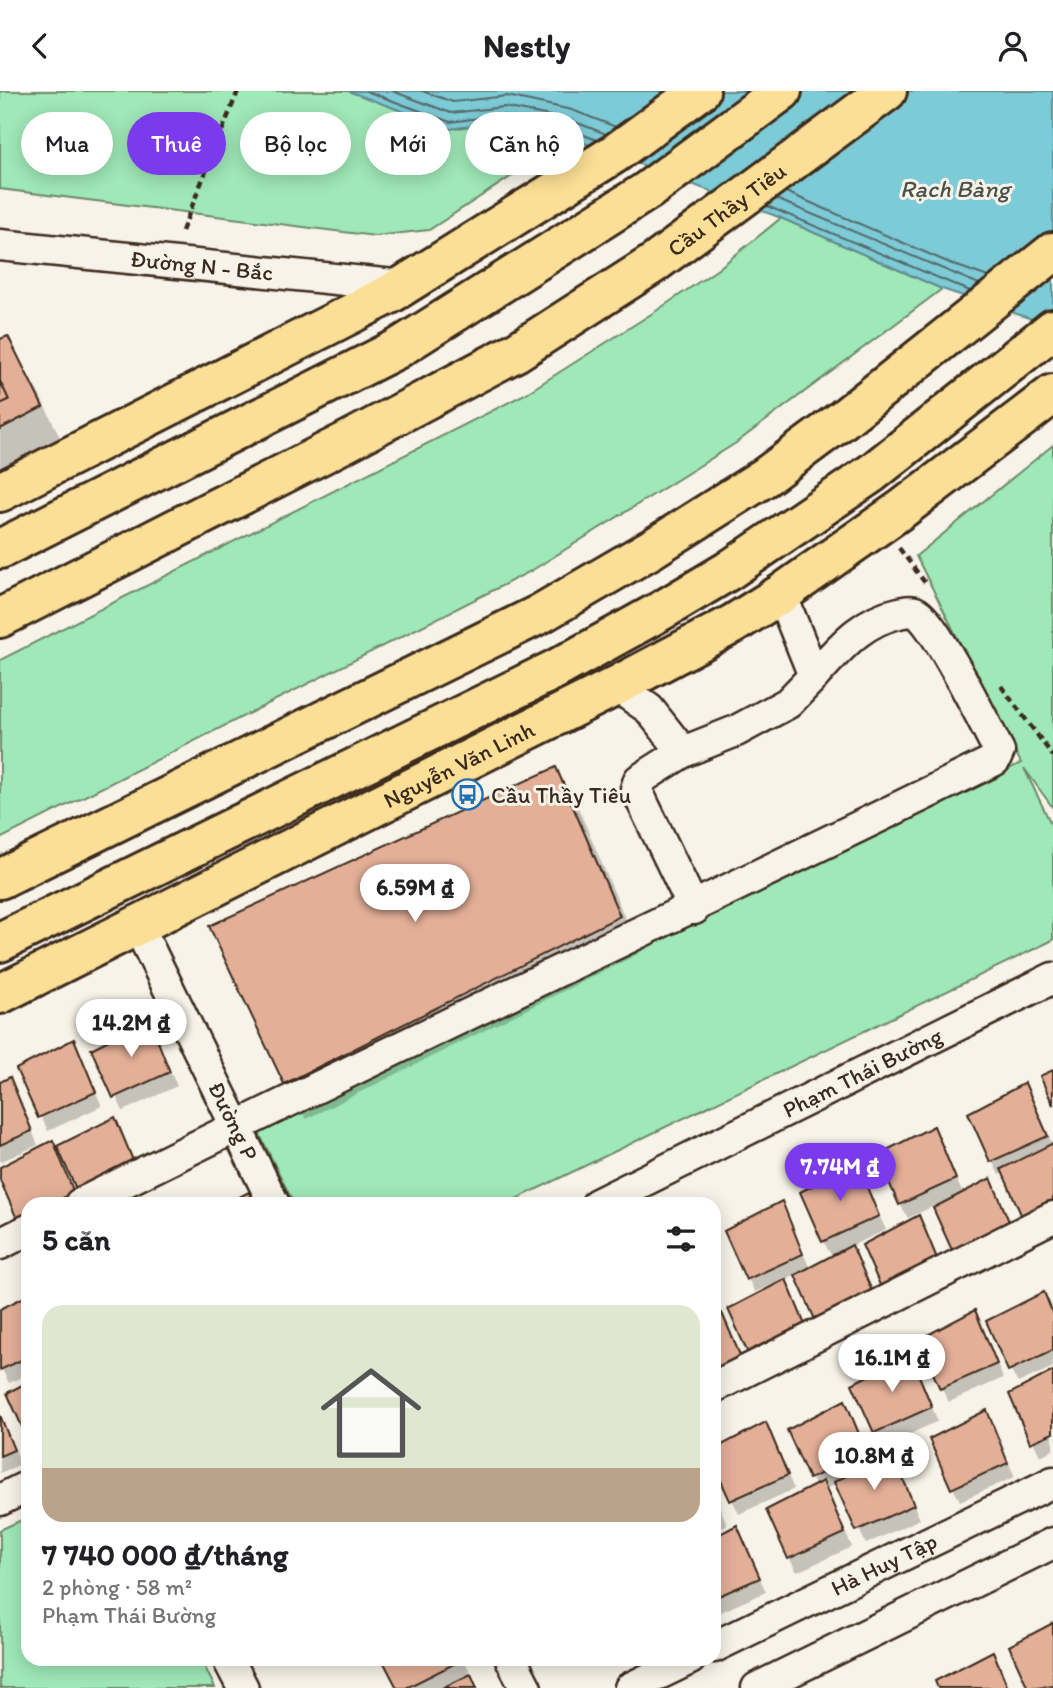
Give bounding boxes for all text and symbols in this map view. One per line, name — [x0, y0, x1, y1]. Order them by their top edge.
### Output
icon: back — [21, 27, 59, 65]
text: Nestly — [483, 27, 570, 65]
icon: person — [994, 27, 1032, 65]
chip: Mua — [21, 112, 113, 175]
chip: Thuê — [127, 112, 226, 175]
chip: Bộ lọc — [240, 112, 351, 175]
chip: Mới — [365, 112, 451, 175]
chip: Căn hộ — [465, 112, 584, 175]
street label: Cầu Thầy Tiêu — [662, 156, 792, 262]
water label: Rạch Bàng — [900, 174, 1013, 203]
street label: Đường N - Bắc — [129, 244, 275, 287]
street label: Nguyễn Văn Linh — [379, 715, 539, 814]
bus stop icon: Cầu Thầy Tiêu — [451, 778, 485, 812]
place label: Cầu Thầy Tiêu — [491, 781, 632, 809]
pin: 6.59M ₫ — [350, 865, 480, 924]
text: 6.59M ₫ — [376, 873, 454, 901]
pin: 14.2M ₫ — [66, 999, 196, 1059]
text: 14.2M ₫ — [92, 1008, 170, 1036]
street label: Phạm Thái Bường — [778, 1021, 947, 1124]
street label: Đường P — [202, 1077, 264, 1165]
pin: 7.74M ₫ — [775, 1143, 905, 1203]
text: 7.74M ₫ — [801, 1152, 879, 1180]
icon: filters — [662, 1220, 700, 1258]
text: 5 căn — [42, 1221, 110, 1258]
pin: 16.1M ₫ — [827, 1335, 957, 1394]
text: 16.1M ₫ — [854, 1343, 930, 1371]
icon: home — [308, 1350, 434, 1476]
pin: 10.8M ₫ — [809, 1433, 939, 1492]
text: 10.8M ₫ — [834, 1441, 914, 1469]
street label: Hà Huy Tập — [826, 1527, 942, 1602]
text: 7 740 000 ₫/tháng — [42, 1536, 288, 1573]
text: 2 phòng · 58 m² — [42, 1573, 192, 1601]
text: Phạm Thái Bường — [42, 1601, 216, 1629]

